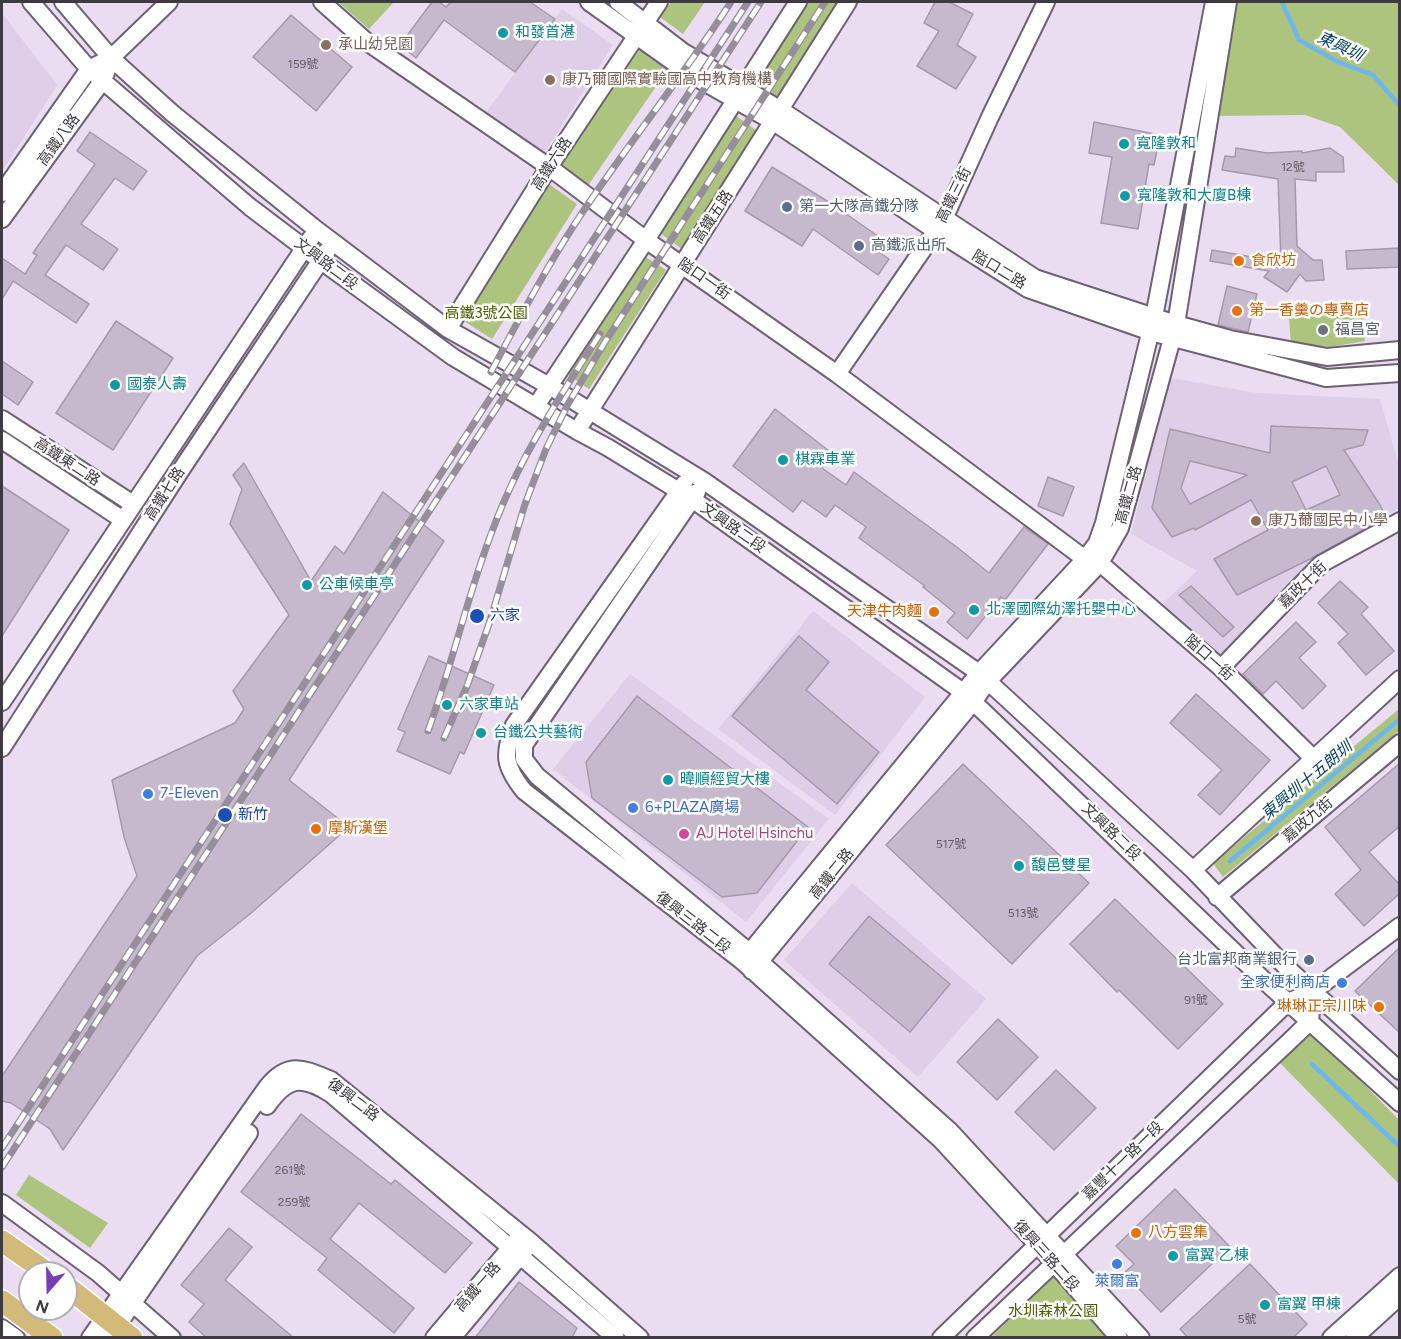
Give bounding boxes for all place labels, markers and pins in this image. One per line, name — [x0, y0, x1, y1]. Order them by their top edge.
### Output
place label: 和發首湛 — [515, 24, 575, 42]
marker: 和發首湛 — [496, 26, 510, 40]
place label: 承山幼兒園 — [338, 36, 413, 54]
marker: 承山幼兒園 — [319, 38, 333, 52]
place label: 康乃爾國際實驗國高中教育機構 — [562, 71, 772, 89]
marker: 康乃爾國際實驗國高中教育機構 — [543, 73, 557, 87]
place label: 寬隆敦和 — [1136, 135, 1196, 153]
marker: 寬隆敦和 — [1117, 137, 1131, 151]
place label: 寬隆敦和大廈B棟 — [1137, 187, 1251, 205]
marker: 寬隆敦和大廈B棟 — [1118, 189, 1132, 203]
place label: 第一大隊高鐵分隊 — [799, 198, 919, 216]
marker: 第一大隊高鐵分隊 — [780, 200, 794, 214]
place label: 高鐵派出所 — [871, 237, 946, 255]
marker: 高鐵派出所 — [852, 239, 866, 253]
place label: 食欣坊 — [1251, 252, 1296, 270]
marker: 食欣坊 — [1232, 254, 1246, 268]
place label: 第一香羹の專賣店 — [1249, 302, 1369, 320]
marker: 第一香羹の專賣店 — [1230, 304, 1244, 318]
place label: 福昌宮 — [1335, 321, 1380, 339]
marker: 福昌宮 — [1316, 323, 1330, 337]
place label: 國泰人壽 — [127, 376, 187, 394]
marker: 國泰人壽 — [108, 378, 122, 392]
place label: 棋霖車業 — [795, 451, 855, 469]
marker: 棋霖車業 — [776, 453, 790, 467]
place label: 康乃薾國民中小學 — [1268, 512, 1388, 530]
marker: 康乃薾國民中小學 — [1249, 514, 1263, 528]
place label: 公車候車亭 — [319, 576, 394, 594]
marker: 公車候車亭 — [300, 578, 314, 592]
place label: 北澤國際幼澤托嬰中心 — [986, 601, 1136, 619]
place label: 天津牛肉麵 — [847, 603, 922, 621]
marker: 北澤國際幼澤托嬰中心 — [967, 603, 981, 617]
marker: 天津牛肉麵 — [927, 605, 941, 619]
marker: 六家 — [468, 607, 486, 625]
place label: 六家 — [490, 607, 520, 625]
place label: 六家車站 — [459, 696, 519, 714]
marker: 六家車站 — [440, 698, 454, 712]
place label: 台鐵公共藝術 — [493, 724, 583, 742]
marker: 台鐵公共藝術 — [474, 726, 488, 740]
place label: 暐順經貿大樓 — [680, 771, 770, 789]
marker: 暐順經貿大樓 — [661, 773, 675, 787]
place label: 7-Eleven — [160, 785, 219, 803]
marker: 7-Eleven — [141, 787, 155, 801]
place label: 6+PLAZA廣場 — [645, 799, 739, 817]
marker: 6+PLAZA廣場 — [626, 801, 640, 815]
marker: 新竹 — [216, 806, 234, 824]
place label: 新竹 — [238, 806, 268, 824]
place label: 摩斯漢堡 — [328, 820, 388, 838]
marker: 摩斯漢堡 — [309, 822, 323, 836]
place label: AJ Hotel Hsinchu — [696, 825, 813, 843]
marker: AJ Hotel Hsinchu — [677, 827, 691, 841]
place label: 馥邑雙星 — [1031, 857, 1091, 875]
marker: 馥邑雙星 — [1012, 859, 1026, 873]
place label: 台北富邦商業銀行 — [1177, 951, 1297, 969]
marker: 台北富邦商業銀行 — [1302, 953, 1316, 967]
place label: 全家便利商店 — [1240, 974, 1330, 992]
marker: 全家便利商店 — [1335, 976, 1349, 990]
place label: 琳琳正宗川味 — [1277, 998, 1367, 1016]
marker: 琳琳正宗川味 — [1372, 1000, 1386, 1014]
place label: 八方雲集 — [1148, 1224, 1208, 1242]
marker: 八方雲集 — [1129, 1226, 1143, 1240]
place label: 富翼 乙棟 — [1185, 1247, 1249, 1265]
marker: 富翼 乙棟 — [1166, 1249, 1180, 1263]
marker: 萊爾富 — [1110, 1257, 1124, 1271]
place label: 萊爾富 — [1095, 1273, 1139, 1291]
place label: 富翼 甲棟 — [1277, 1296, 1341, 1314]
marker: 富翼 甲棟 — [1258, 1298, 1272, 1312]

